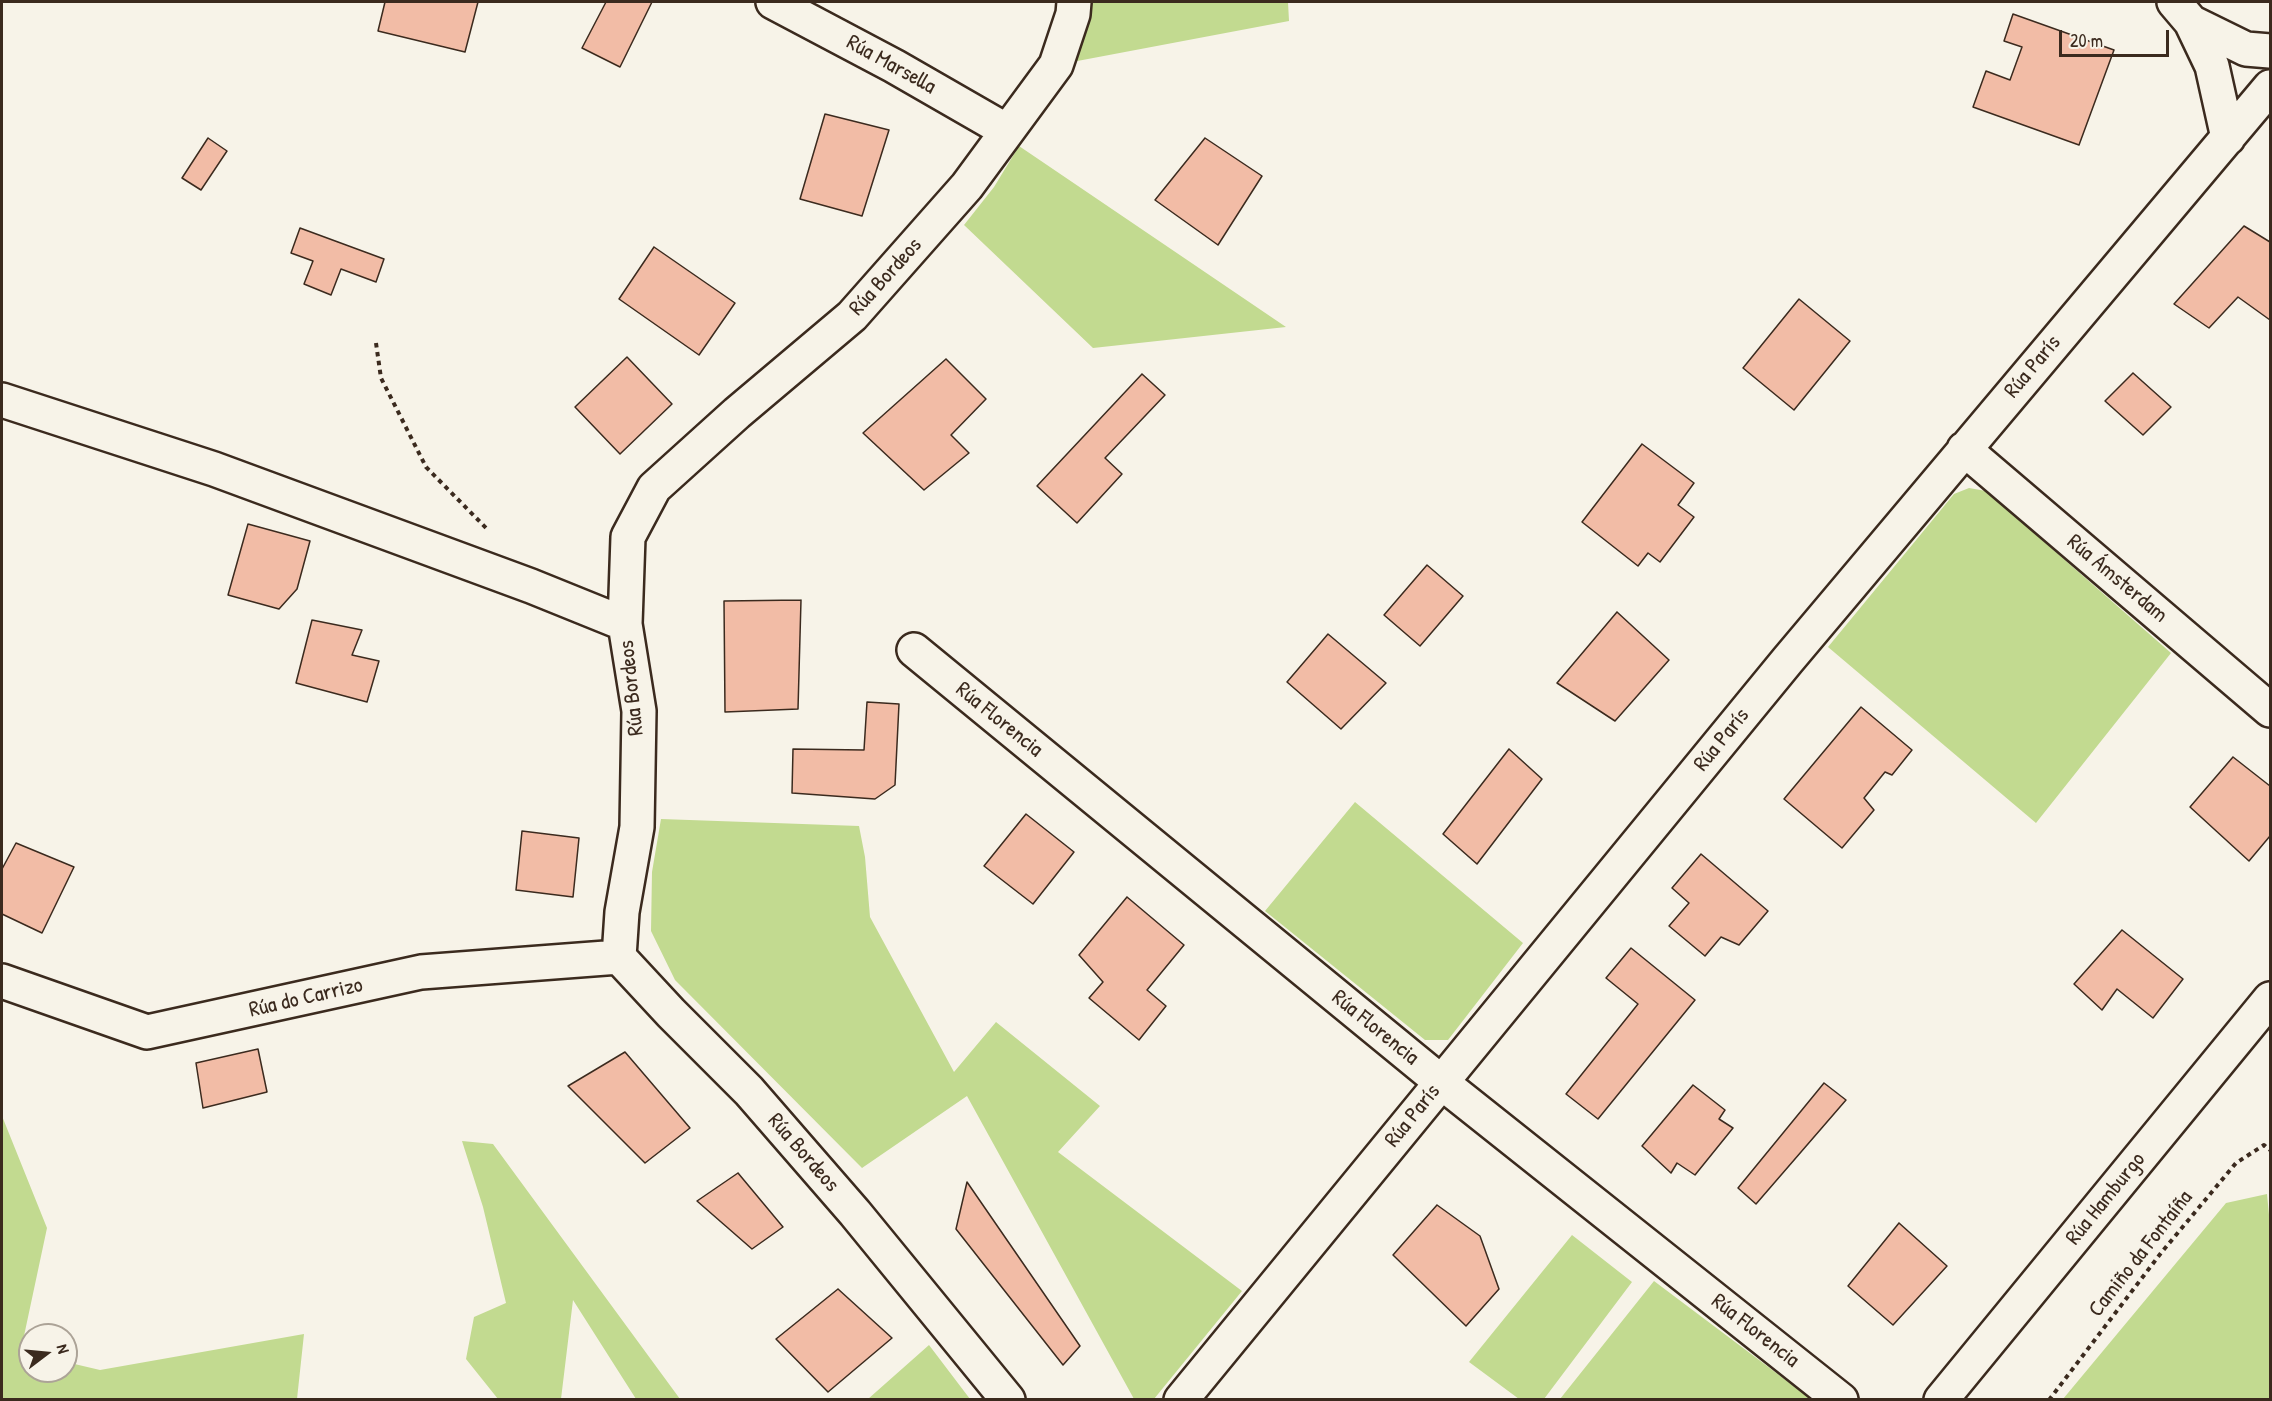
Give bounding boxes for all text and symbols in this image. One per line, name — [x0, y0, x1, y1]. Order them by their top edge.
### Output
scale bar — [2062, 18, 2172, 56]
text: 20 m — [2070, 28, 2103, 53]
street label: Rúa Marsella — [842, 30, 940, 100]
street label: Rúa Bordeos — [844, 233, 928, 321]
street label: Rúa París — [1999, 330, 2067, 404]
street label: Rúa Ámsterdam — [2061, 529, 2173, 629]
street label: Rúa Bordeos — [614, 639, 650, 737]
street label: Rúa Florencia — [950, 677, 1048, 763]
street label: Rúa París — [1689, 703, 1755, 777]
street label: Rúa do Carrizo — [247, 972, 365, 1024]
street label: Rúa Florencia — [1326, 985, 1424, 1071]
street label: Rúa París — [1380, 1079, 1446, 1153]
street label: Rúa Bordeos — [762, 1108, 844, 1198]
street label: Rúa Hamburgo — [2061, 1147, 2151, 1251]
street label: Camiño da Fontaíña — [2083, 1185, 2199, 1323]
street label: Rúa Florencia — [1706, 1288, 1804, 1374]
north arrow — [18, 1323, 78, 1383]
text: N — [52, 1341, 75, 1356]

